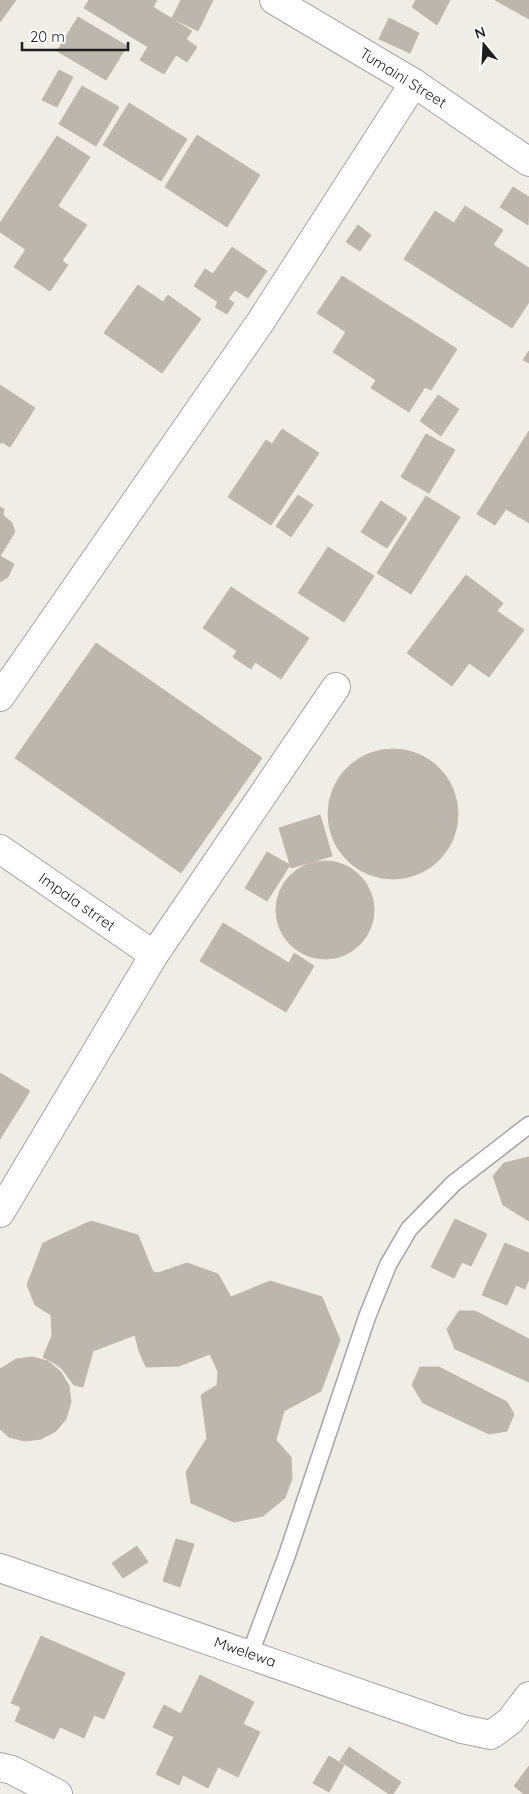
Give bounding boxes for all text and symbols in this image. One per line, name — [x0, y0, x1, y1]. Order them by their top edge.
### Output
scale bar — [22, 20, 129, 52]
north arrow — [459, 20, 509, 70]
text: N — [472, 22, 488, 43]
text: 20 m — [30, 27, 65, 46]
street label: Tumaini Street — [356, 43, 450, 112]
street label: Impala strret — [35, 868, 119, 935]
street label: Mwelewa — [212, 1632, 279, 1671]

